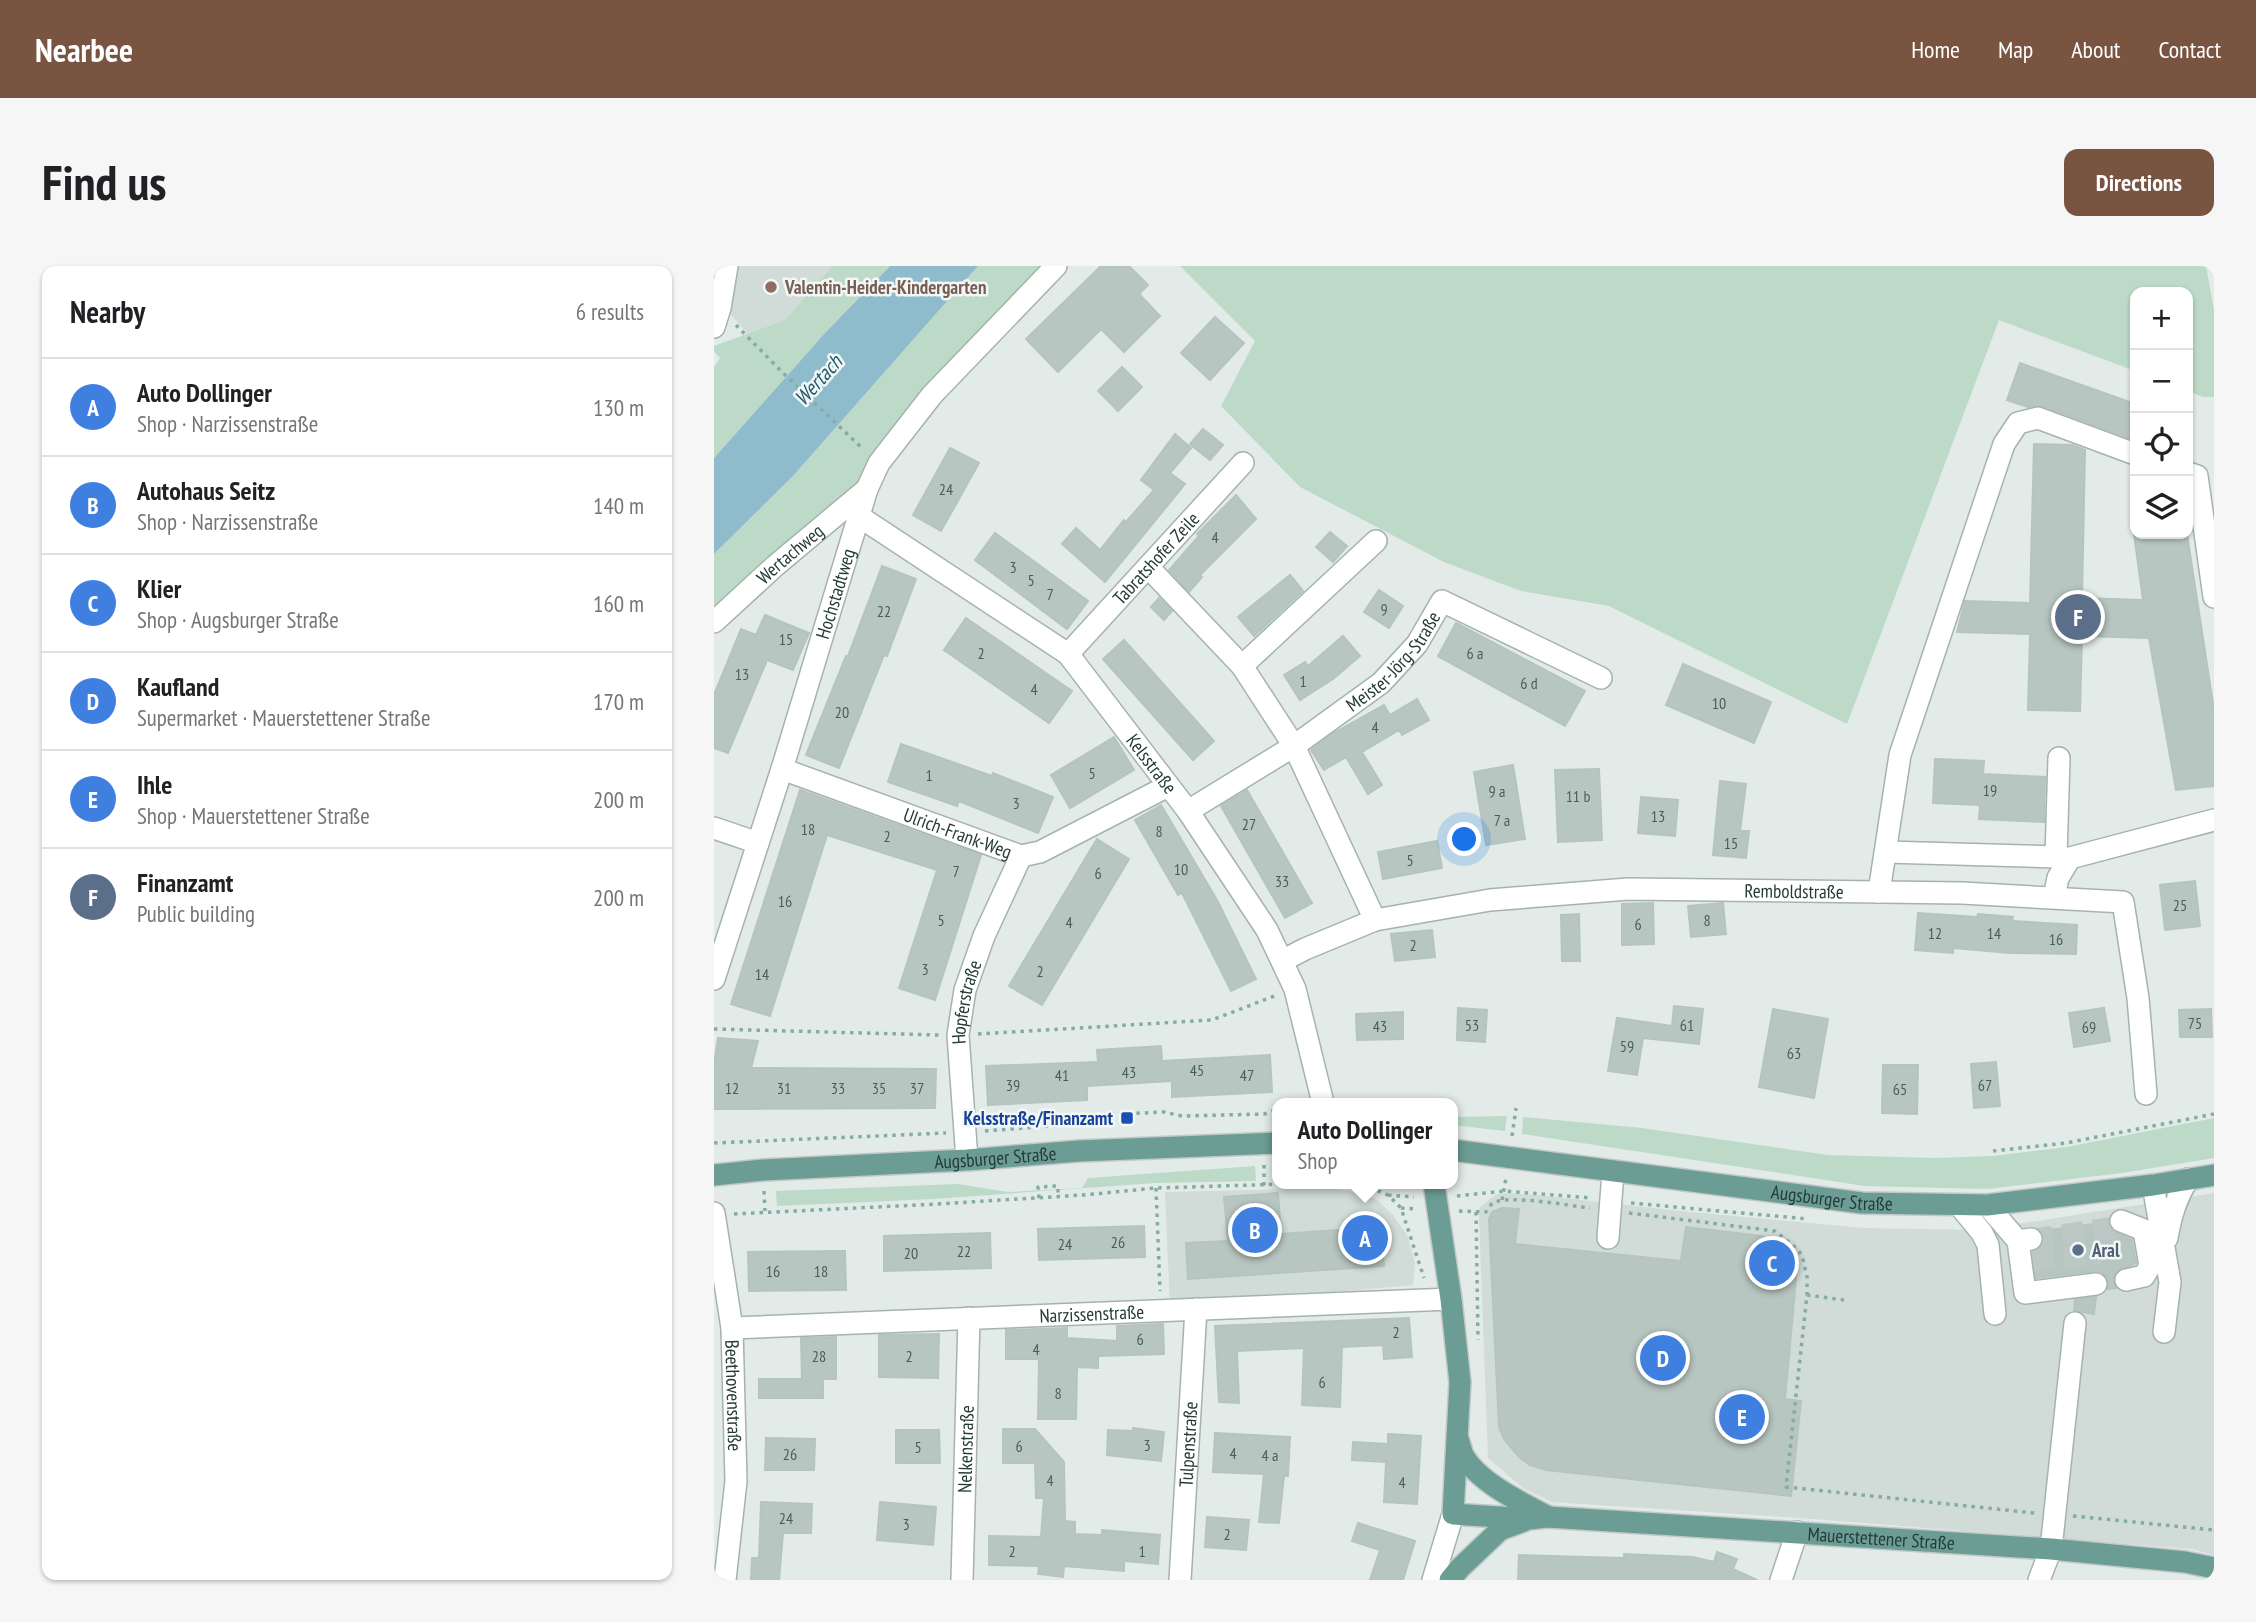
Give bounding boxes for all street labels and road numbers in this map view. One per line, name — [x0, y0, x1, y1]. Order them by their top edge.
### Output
street label: Tabratshofer Zeile — [1107, 507, 1204, 609]
street label: Wertachweg — [751, 519, 828, 589]
street label: Hochstadtweg — [810, 546, 860, 642]
street label: Meister-Jörg-Straße — [1341, 607, 1445, 716]
street label: Kelsstraße — [1121, 729, 1182, 798]
street label: Ulrich-Frank-Weg — [900, 802, 1015, 864]
street label: Remboldstraße — [1744, 878, 1844, 904]
street label: Hopferstraße — [946, 957, 987, 1045]
street label: Augsburger Straße — [934, 1141, 1057, 1174]
street label: Augsburger Straße — [1770, 1179, 1893, 1215]
street label: Narzissenstraße — [1039, 1299, 1145, 1328]
street label: Beethovenstraße — [720, 1340, 747, 1452]
street label: Tulpenstraße — [1174, 1401, 1203, 1488]
street label: Nelkenstraße — [952, 1405, 979, 1493]
street label: Mauerstettener Straße — [1807, 1522, 1956, 1555]

